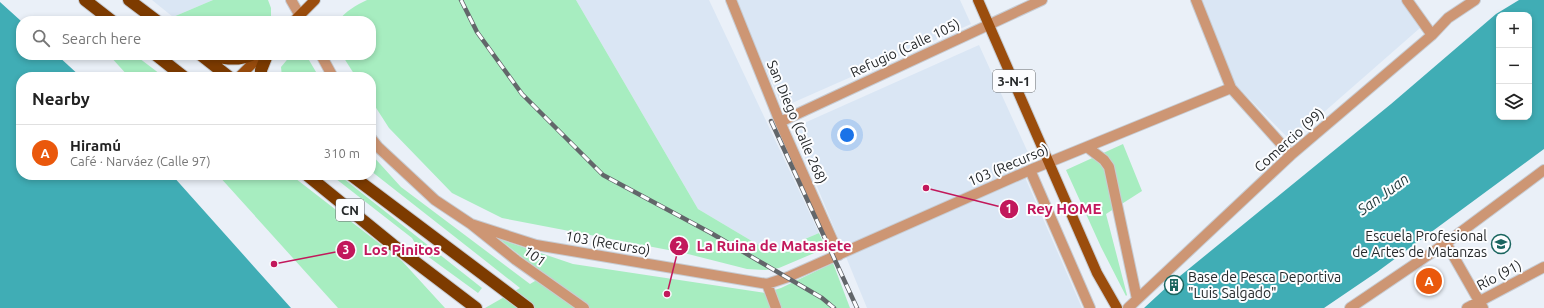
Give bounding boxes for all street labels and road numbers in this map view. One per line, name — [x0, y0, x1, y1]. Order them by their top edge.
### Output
street label: Refugio (Calle 105) — [848, 16, 962, 80]
street label: San Diego (Calle 268) — [764, 58, 830, 186]
road number: 3-N-1 — [993, 70, 1035, 92]
street label: Comercio (99) — [1251, 105, 1327, 175]
street label: 103 (Recurso) — [965, 141, 1051, 189]
road number: CN — [336, 199, 364, 221]
street label: 103 (Recurso) — [564, 228, 652, 258]
street label: 101 — [521, 243, 549, 269]
street label: Río (91) — [1474, 257, 1524, 293]

